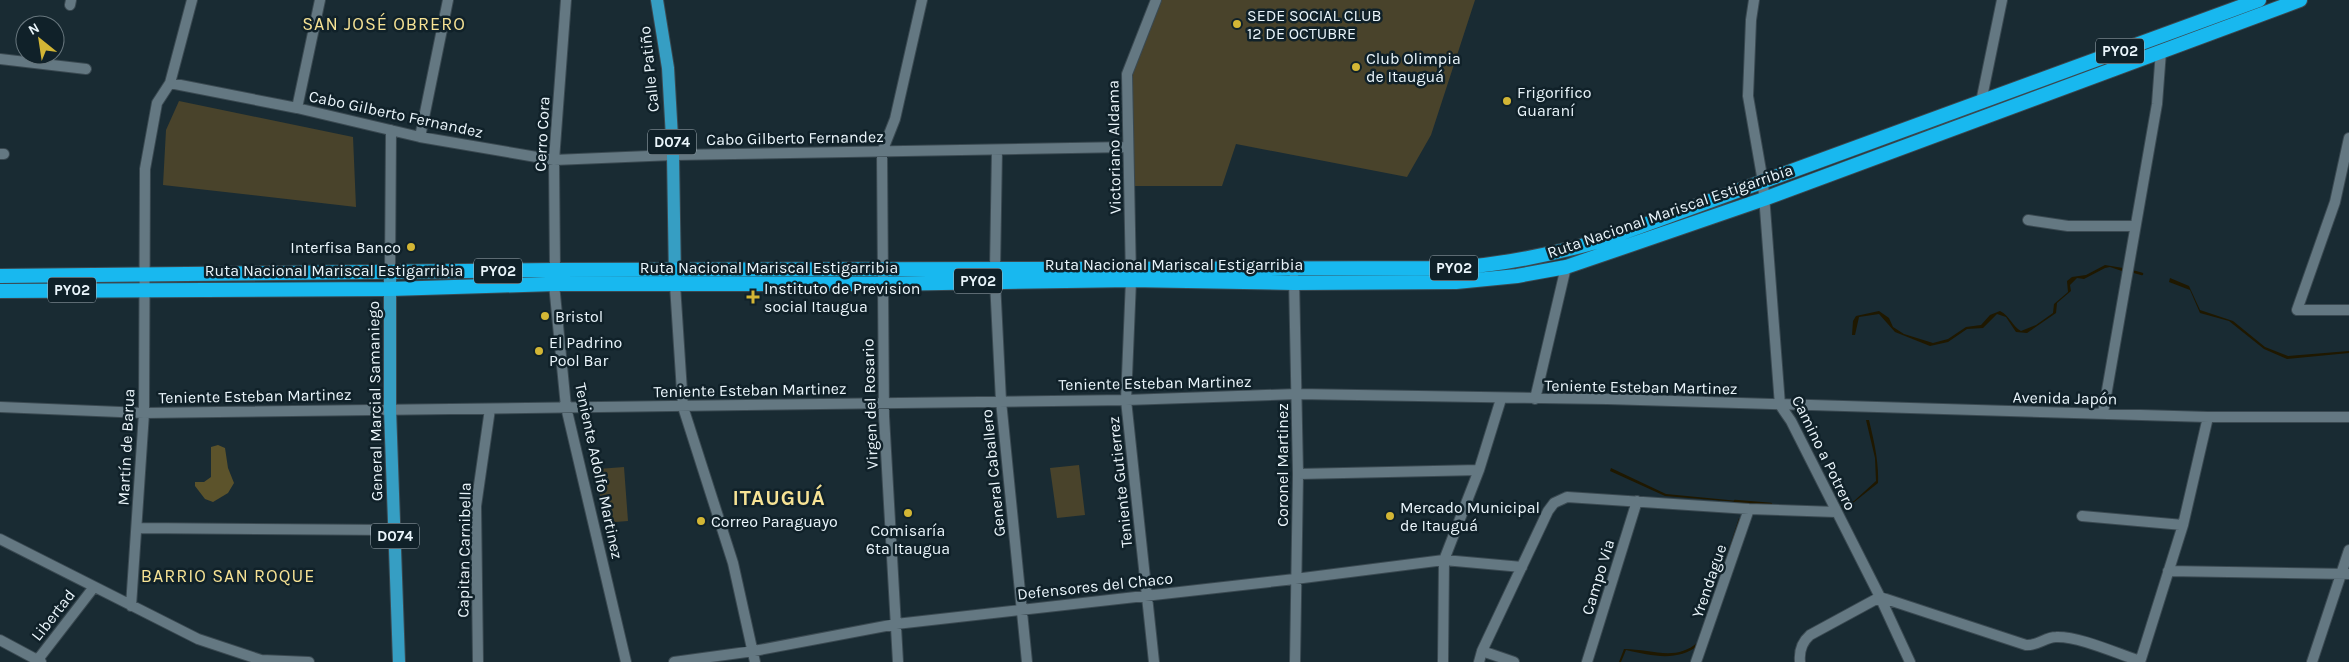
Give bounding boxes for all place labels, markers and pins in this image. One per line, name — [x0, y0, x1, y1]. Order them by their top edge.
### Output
place label: SEDE SOCIAL CLUB 12 DE OCTUBRE — [1247, 6, 1381, 43]
marker: SEDE SOCIAL CLUB 12 DE OCTUBRE — [1231, 18, 1243, 30]
place label: Club Olimpia de Itauguá — [1366, 49, 1461, 86]
marker: Club Olimpia de Itauguá — [1350, 61, 1362, 73]
place label: Frigorifico Guaraní — [1517, 83, 1592, 120]
marker: Frigorifico Guaraní — [1501, 95, 1513, 107]
place label: Interfisa Banco — [290, 238, 401, 257]
marker: Interfisa Banco — [405, 241, 417, 253]
place label: Instituto de Prevision social Itaugua — [764, 279, 920, 316]
marker: Instituto de Prevision social Itaugua — [746, 290, 760, 304]
place label: Bristol — [555, 307, 603, 326]
marker: Bristol — [539, 310, 551, 322]
place label: El Padrino Pool Bar — [549, 333, 622, 370]
marker: El Padrino Pool Bar — [533, 345, 545, 357]
place label: Mercado Municipal de Itauguá — [1400, 498, 1540, 535]
marker: Comisaría 6ta Itaugua — [902, 507, 914, 519]
marker: Mercado Municipal de Itauguá — [1384, 510, 1396, 522]
place label: Correo Paraguayo — [711, 512, 838, 531]
marker: Correo Paraguayo — [695, 515, 707, 527]
place label: Comisaría 6ta Itaugua — [866, 521, 950, 558]

